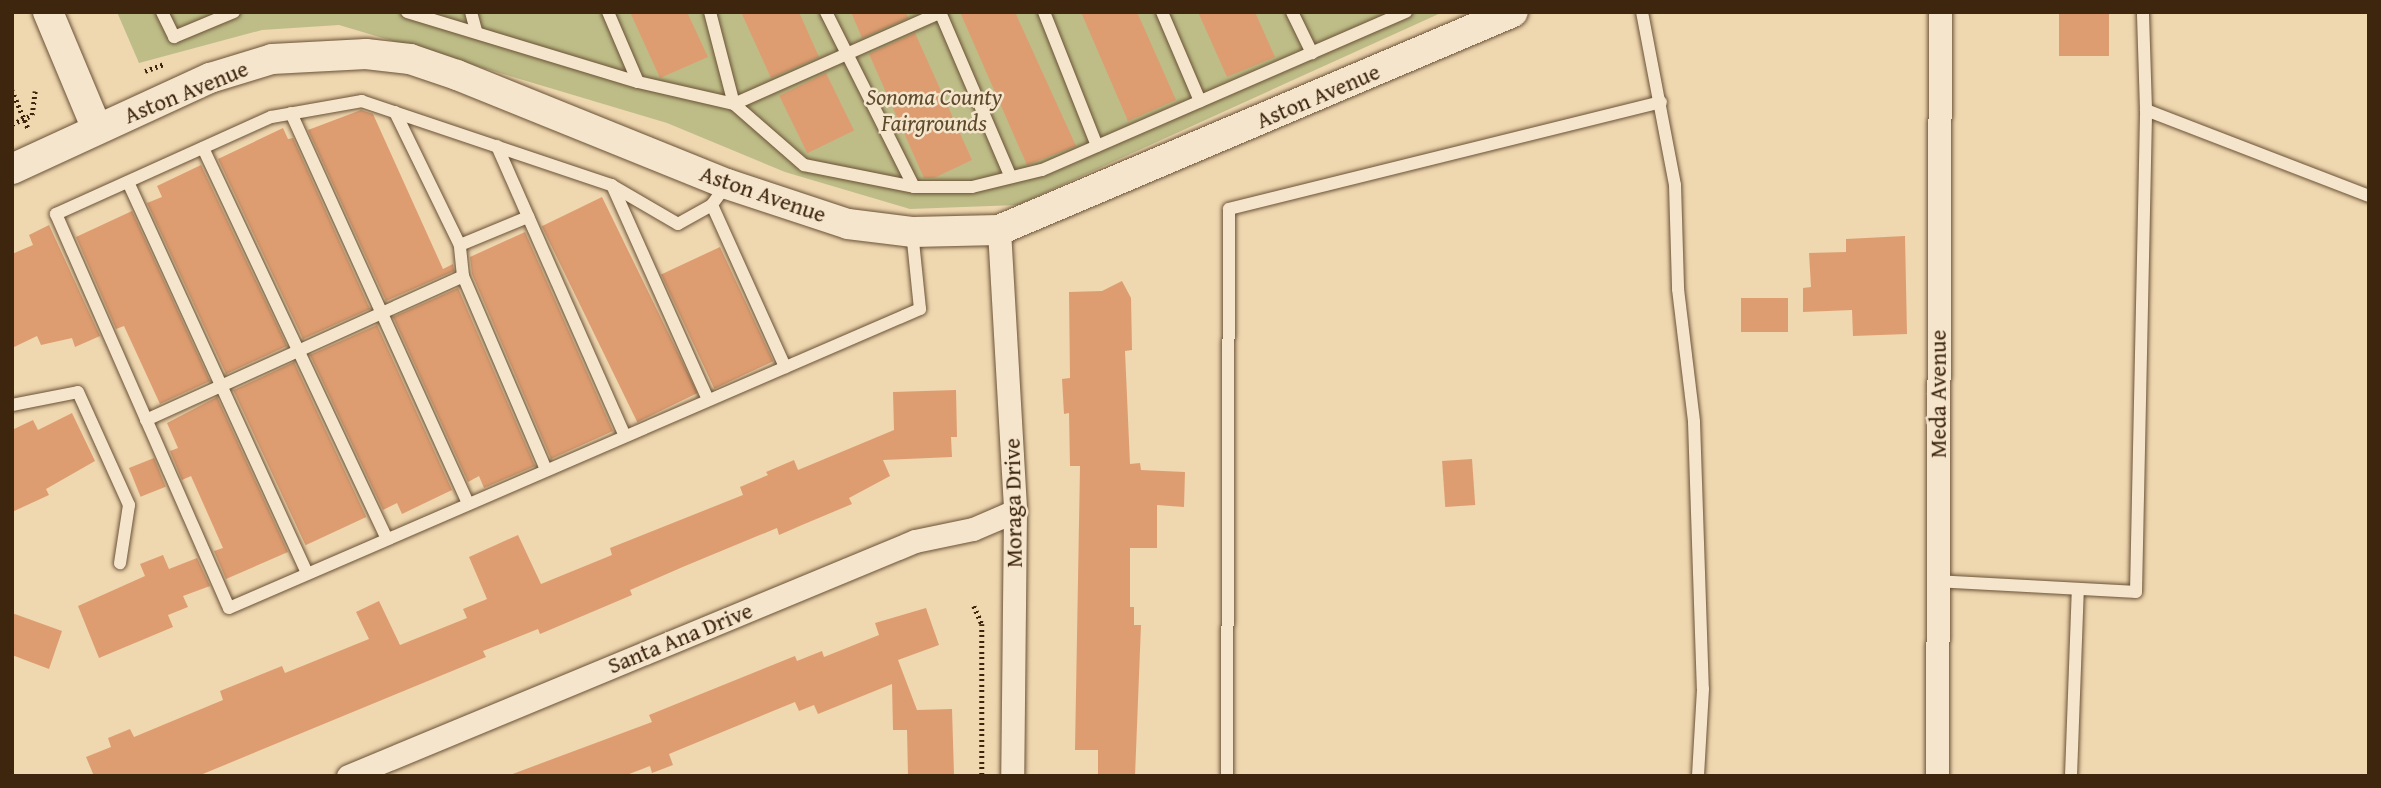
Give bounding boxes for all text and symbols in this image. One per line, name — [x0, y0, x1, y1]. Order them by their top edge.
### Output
street label: Aston Avenue — [120, 55, 252, 129]
street label: Aston Avenue — [1252, 58, 1384, 134]
park label: Sonoma County Fairgrounds — [866, 83, 1002, 137]
street label: Aston Avenue — [696, 160, 830, 228]
street label: Meda Avenue — [1924, 330, 1952, 458]
street label: Moraga Drive — [998, 438, 1028, 568]
street label: Santa Ana Drive — [604, 596, 756, 680]

